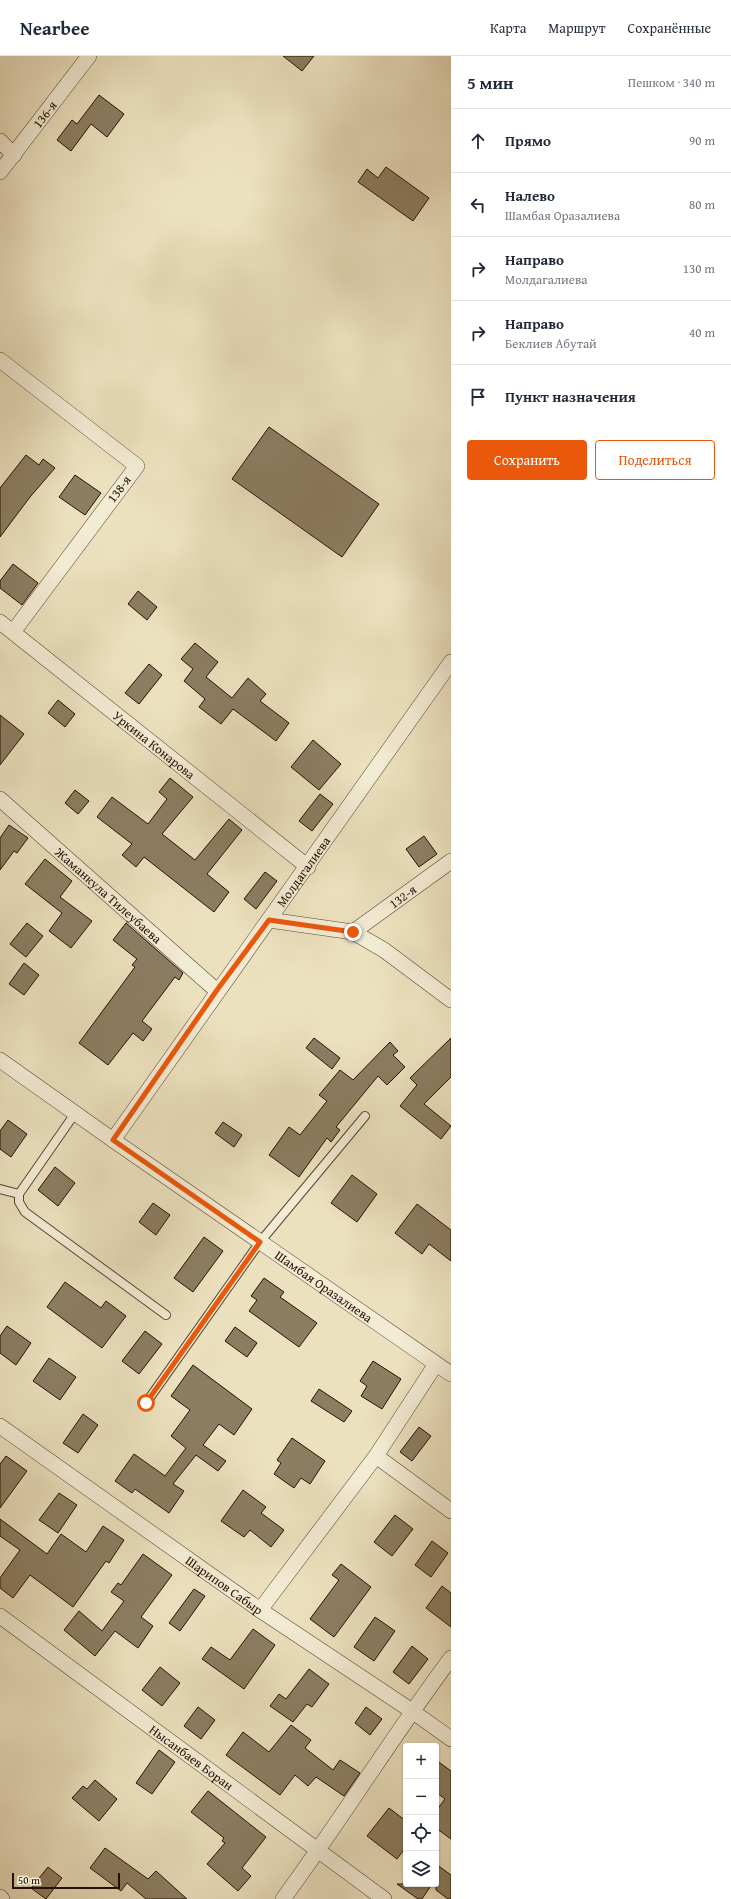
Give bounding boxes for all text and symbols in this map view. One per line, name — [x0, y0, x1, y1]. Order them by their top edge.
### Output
text: Nearbee — [20, 14, 90, 42]
text: Карта — [490, 18, 526, 38]
text: Маршрут — [548, 18, 606, 38]
text: Сохранённые — [628, 18, 711, 38]
text: 5 мин — [467, 70, 513, 95]
text: Пешком · 340 m — [628, 73, 715, 92]
street label: 136-я — [28, 96, 61, 132]
icon: ahead — [467, 130, 489, 152]
text: Прямо — [505, 130, 551, 151]
text: 90 m — [689, 131, 715, 150]
text: Налево — [505, 185, 555, 206]
icon: left — [467, 194, 489, 216]
text: 80 m — [689, 195, 715, 214]
text: Шамбая Оразалиева — [505, 206, 620, 225]
text: Направо — [505, 249, 564, 270]
icon: right — [467, 258, 489, 280]
text: 130 m — [683, 259, 715, 278]
text: Молдагалиева — [505, 270, 587, 289]
text: Направо — [505, 313, 564, 334]
icon: right — [467, 322, 489, 344]
text: 40 m — [689, 323, 715, 342]
text: Беклиев Абутай — [505, 334, 597, 353]
icon: arrive — [467, 386, 489, 408]
text: Пункт назначения — [505, 386, 636, 407]
button: Сохранить — [467, 440, 587, 480]
button: Поделиться — [595, 440, 715, 480]
street label: 138-я — [102, 471, 136, 507]
street label: Уркина Конарова — [109, 706, 200, 784]
street label: Молдагалиева — [271, 832, 335, 911]
street label: Жаманкула Тилеубаева — [50, 842, 167, 948]
street label: 132-я — [385, 880, 420, 913]
route end — [344, 923, 362, 941]
street label: Шамбая Оразалиева — [271, 1245, 377, 1327]
route start — [137, 1394, 155, 1412]
street label: Шарипов Сабыр — [182, 1551, 267, 1619]
street label: Нысанбаев Боран — [146, 1720, 238, 1795]
map controls — [403, 1743, 439, 1887]
button: + — [403, 1743, 439, 1779]
button: − — [403, 1779, 439, 1815]
button: locate — [403, 1815, 439, 1851]
button: layers — [403, 1851, 439, 1887]
scale bar — [12, 1871, 120, 1890]
text: 50 m — [18, 1872, 40, 1888]

